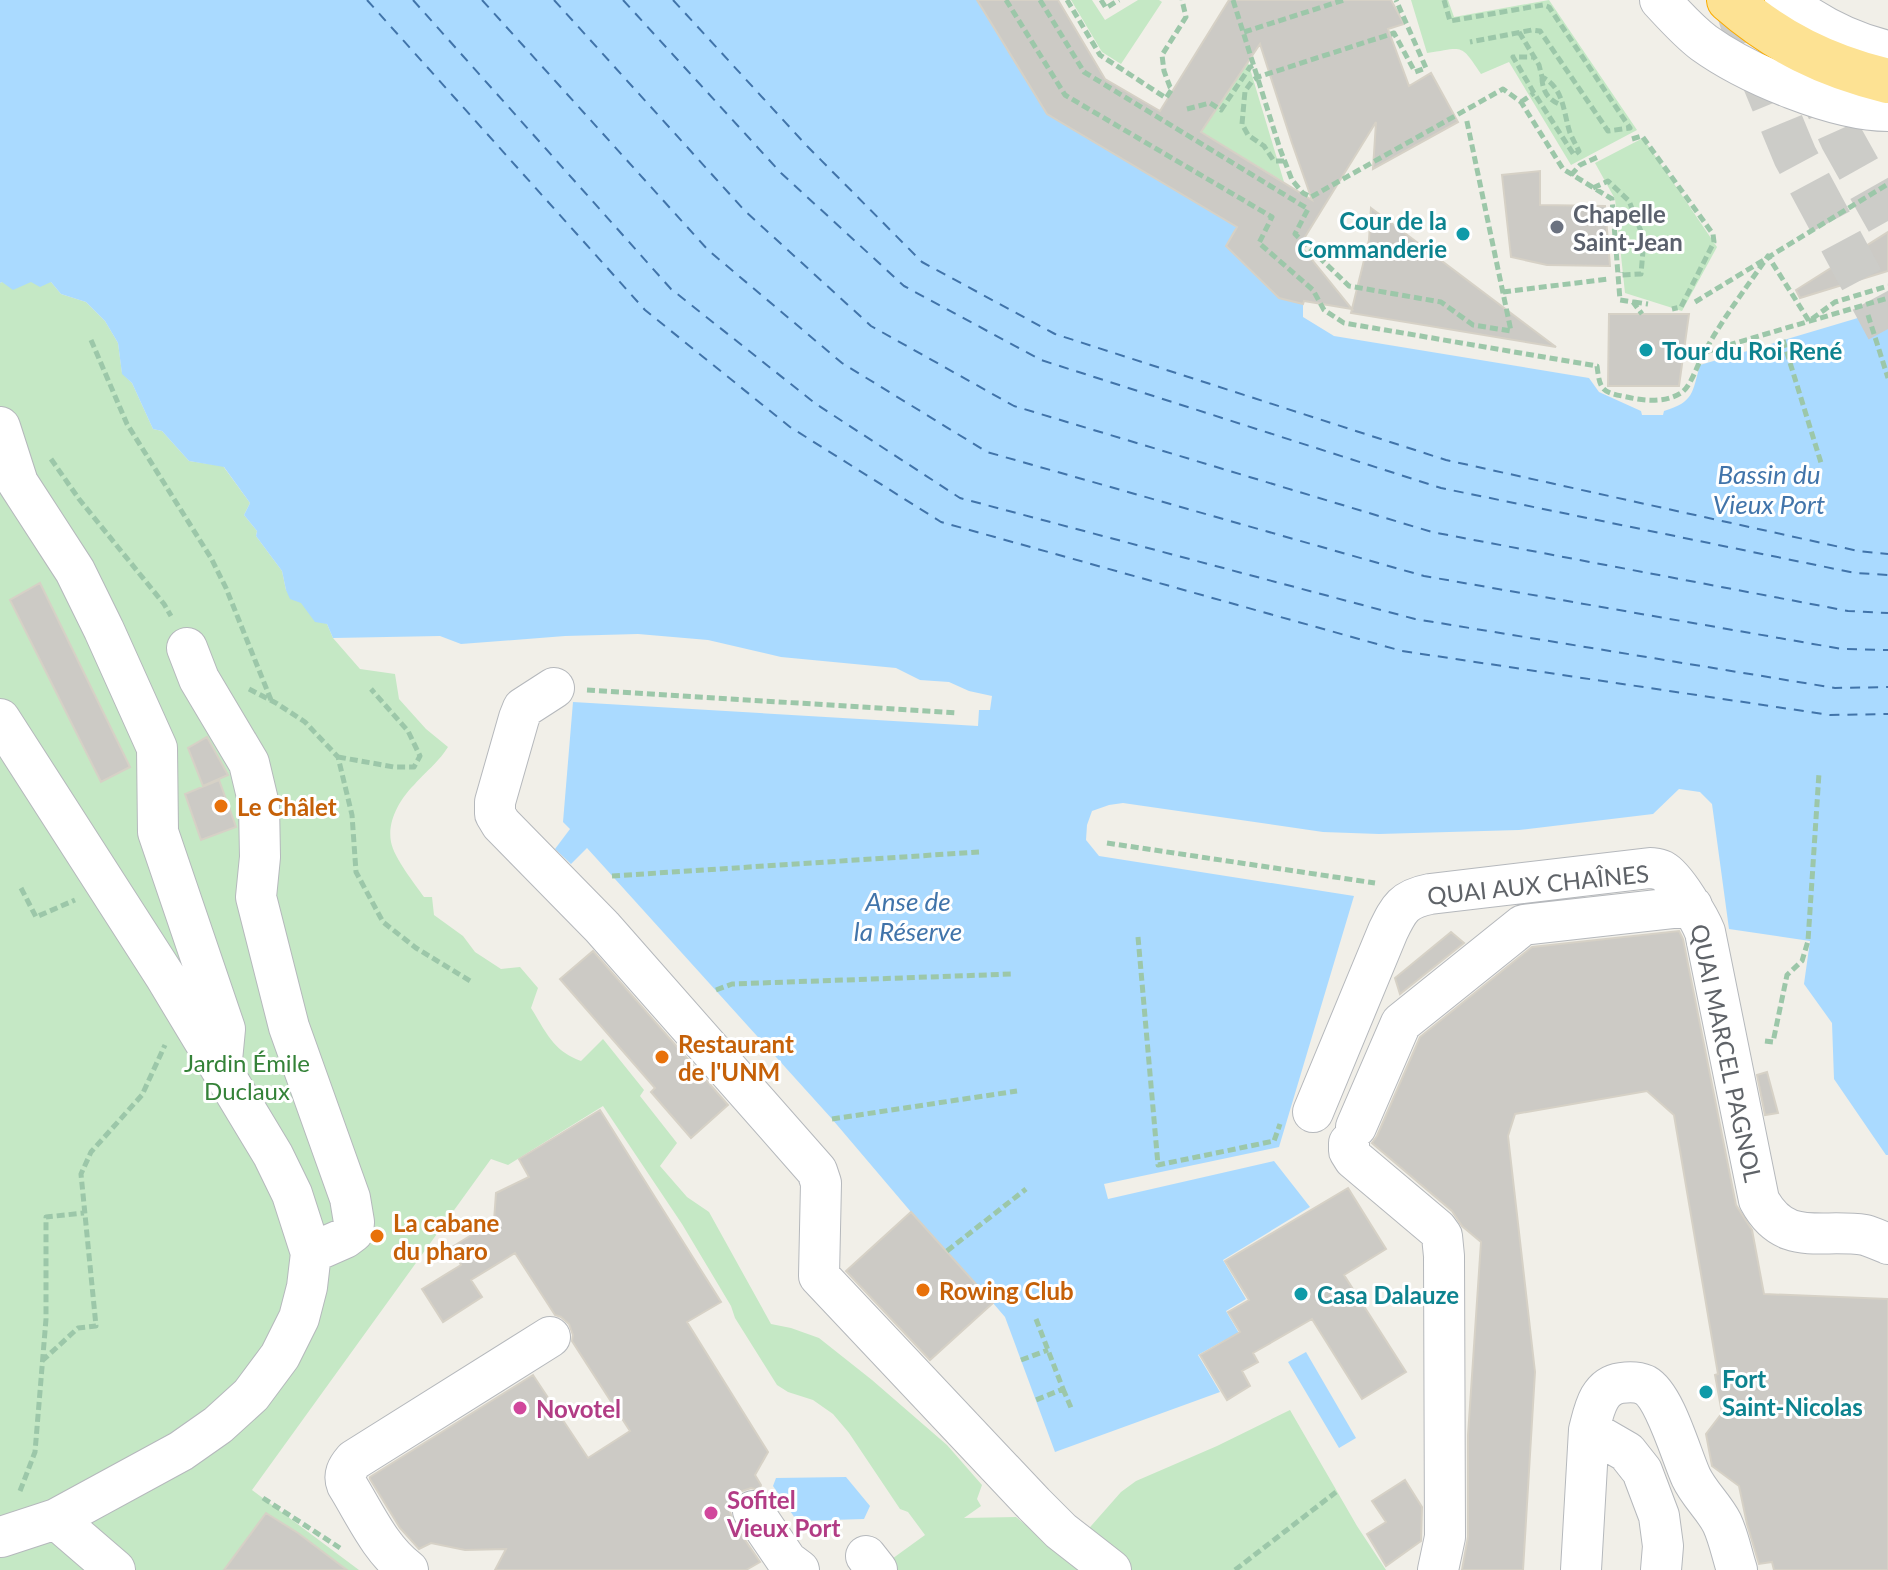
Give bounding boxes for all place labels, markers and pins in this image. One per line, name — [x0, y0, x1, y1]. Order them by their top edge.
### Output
place label: Chapelle Saint-Jean — [1573, 199, 1683, 256]
place label: Cour de la Commanderie — [1297, 206, 1447, 263]
marker: Chapelle Saint-Jean — [1548, 218, 1566, 236]
marker: Cour de la Commanderie — [1454, 225, 1472, 243]
place label: Tour du Roi René — [1662, 336, 1842, 365]
marker: Tour du Roi René — [1637, 341, 1655, 359]
place label: Le Châlet — [237, 792, 337, 821]
marker: Le Châlet — [212, 797, 230, 815]
place label: Restaurant de l'UNM — [678, 1029, 794, 1086]
marker: Restaurant de l'UNM — [653, 1048, 671, 1066]
place label: La cabane du pharo — [393, 1208, 500, 1265]
marker: La cabane du pharo — [368, 1227, 386, 1245]
place label: Rowing Club — [939, 1276, 1074, 1305]
place label: Casa Dalauze — [1317, 1280, 1459, 1309]
marker: Rowing Club — [914, 1281, 932, 1299]
marker: Casa Dalauze — [1292, 1285, 1310, 1303]
place label: Fort Saint-Nicolas — [1722, 1364, 1863, 1421]
marker: Fort Saint-Nicolas — [1697, 1383, 1715, 1401]
place label: Novotel — [536, 1394, 621, 1423]
marker: Novotel — [511, 1399, 529, 1417]
place label: Sofitel Vieux Port — [726, 1485, 841, 1542]
marker: Sofitel Vieux Port — [702, 1504, 720, 1522]

